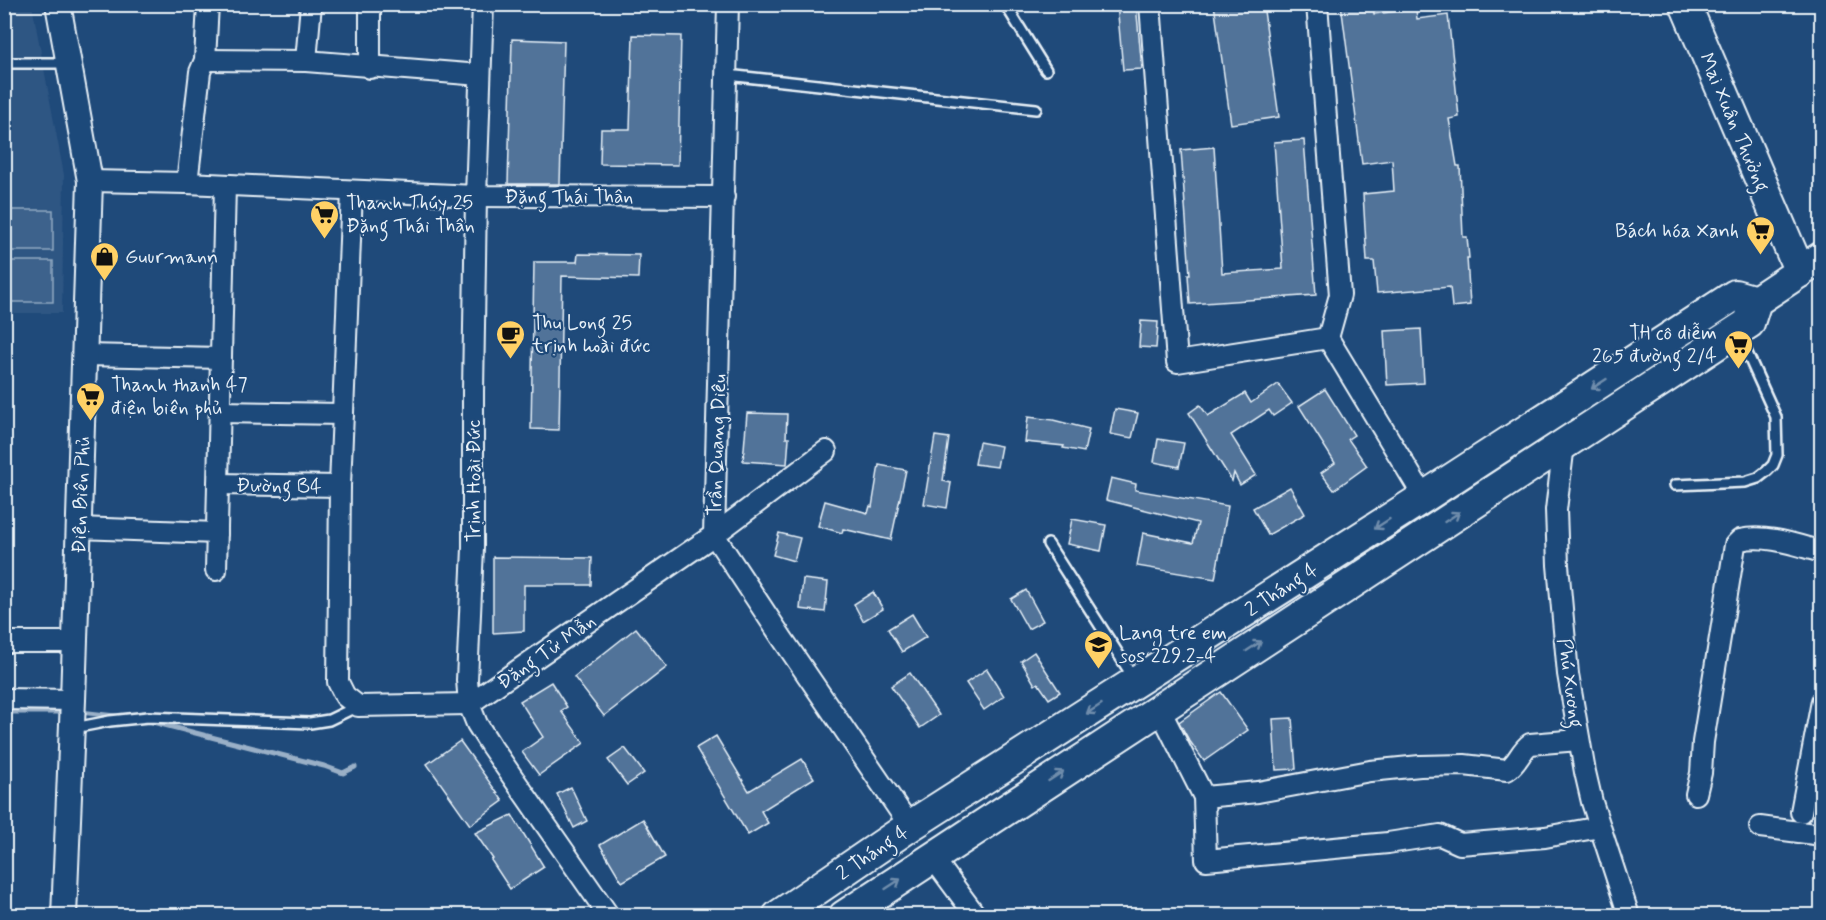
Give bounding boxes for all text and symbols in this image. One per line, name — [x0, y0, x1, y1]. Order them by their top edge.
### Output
street label: Mai Xuân Thưởng — [1690, 49, 1775, 197]
street label: Đặng Thái Thân — [505, 184, 633, 213]
place label: Thanh Thúy 25 Đặng Thái Thân — [346, 190, 475, 242]
supermarket icon: Thanh Thúy 25 Đặng Thái Thân — [309, 198, 341, 240]
supermarket icon: Bách hóa Xanh — [1744, 214, 1776, 256]
place label: Bách hóa Xanh — [1615, 218, 1739, 245]
shop icon: Guurmann — [88, 240, 120, 282]
place label: Guurmann — [125, 244, 218, 271]
place label: Thu Long 25 trịnh hoài đức — [531, 310, 650, 360]
cafe icon: Thu Long 25 trịnh hoài đức — [495, 318, 527, 360]
place label: TH cô diễm 265 đường 2/4 — [1592, 320, 1717, 372]
supermarket icon: TH cô diễm 265 đường 2/4 — [1722, 328, 1754, 370]
place label: Thanh thanh 47 điện biên phủ — [111, 372, 248, 422]
street label: Trần Quang Diệu — [702, 373, 733, 517]
one-way arrow — [1591, 378, 1608, 390]
supermarket icon: Thanh thanh 47 điện biên phủ — [74, 380, 106, 422]
street label: Trịnh Hoài Đức — [461, 420, 488, 542]
street label: Điện Biên Phủ — [66, 436, 97, 554]
street label: Đường B4 — [236, 472, 322, 503]
one-way arrow — [1444, 511, 1460, 523]
one-way arrow — [1374, 518, 1391, 530]
street label: 2 Tháng 4 — [1240, 557, 1325, 625]
street label: Đặng Tử Mẫn — [492, 608, 603, 698]
place label: Lang tre em sos 229.2-4 — [1119, 620, 1227, 670]
school or university icon: Lang tre em sos 229.2-4 — [1082, 628, 1114, 670]
street label: Phú Xương — [1548, 636, 1589, 730]
one-way arrow — [1245, 640, 1262, 652]
one-way arrow — [1086, 703, 1103, 715]
one-way arrow — [1047, 770, 1063, 782]
street label: 2 Tháng 4 — [831, 819, 916, 889]
one-way arrow — [884, 877, 901, 889]

